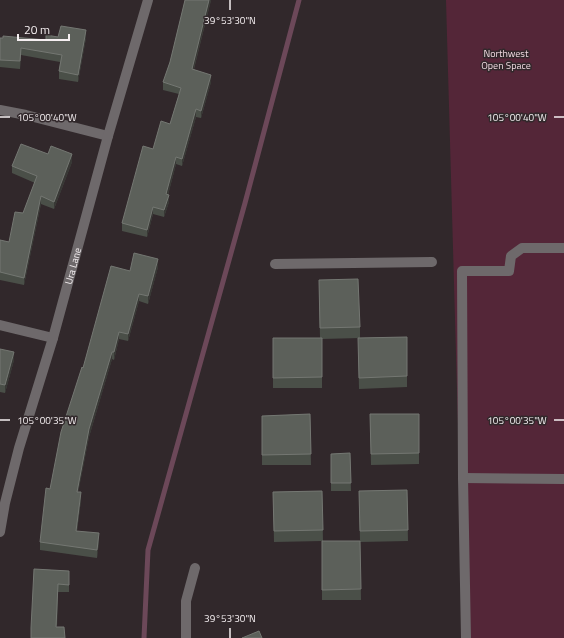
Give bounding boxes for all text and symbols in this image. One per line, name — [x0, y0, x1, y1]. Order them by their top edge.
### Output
text: 39°53'30"N — [204, 13, 256, 28]
scale bar — [18, 16, 69, 42]
text: 20 m — [24, 20, 50, 39]
park label: Northwest Open Space — [481, 46, 531, 73]
text: 105°00'40"W — [17, 110, 77, 125]
text: 105°00'40"W — [487, 110, 547, 125]
street label: Ura Lane — [60, 246, 85, 286]
text: 105°00'35"W — [17, 413, 77, 428]
text: 105°00'35"W — [487, 413, 547, 428]
text: 39°53'30"N — [204, 611, 256, 626]

